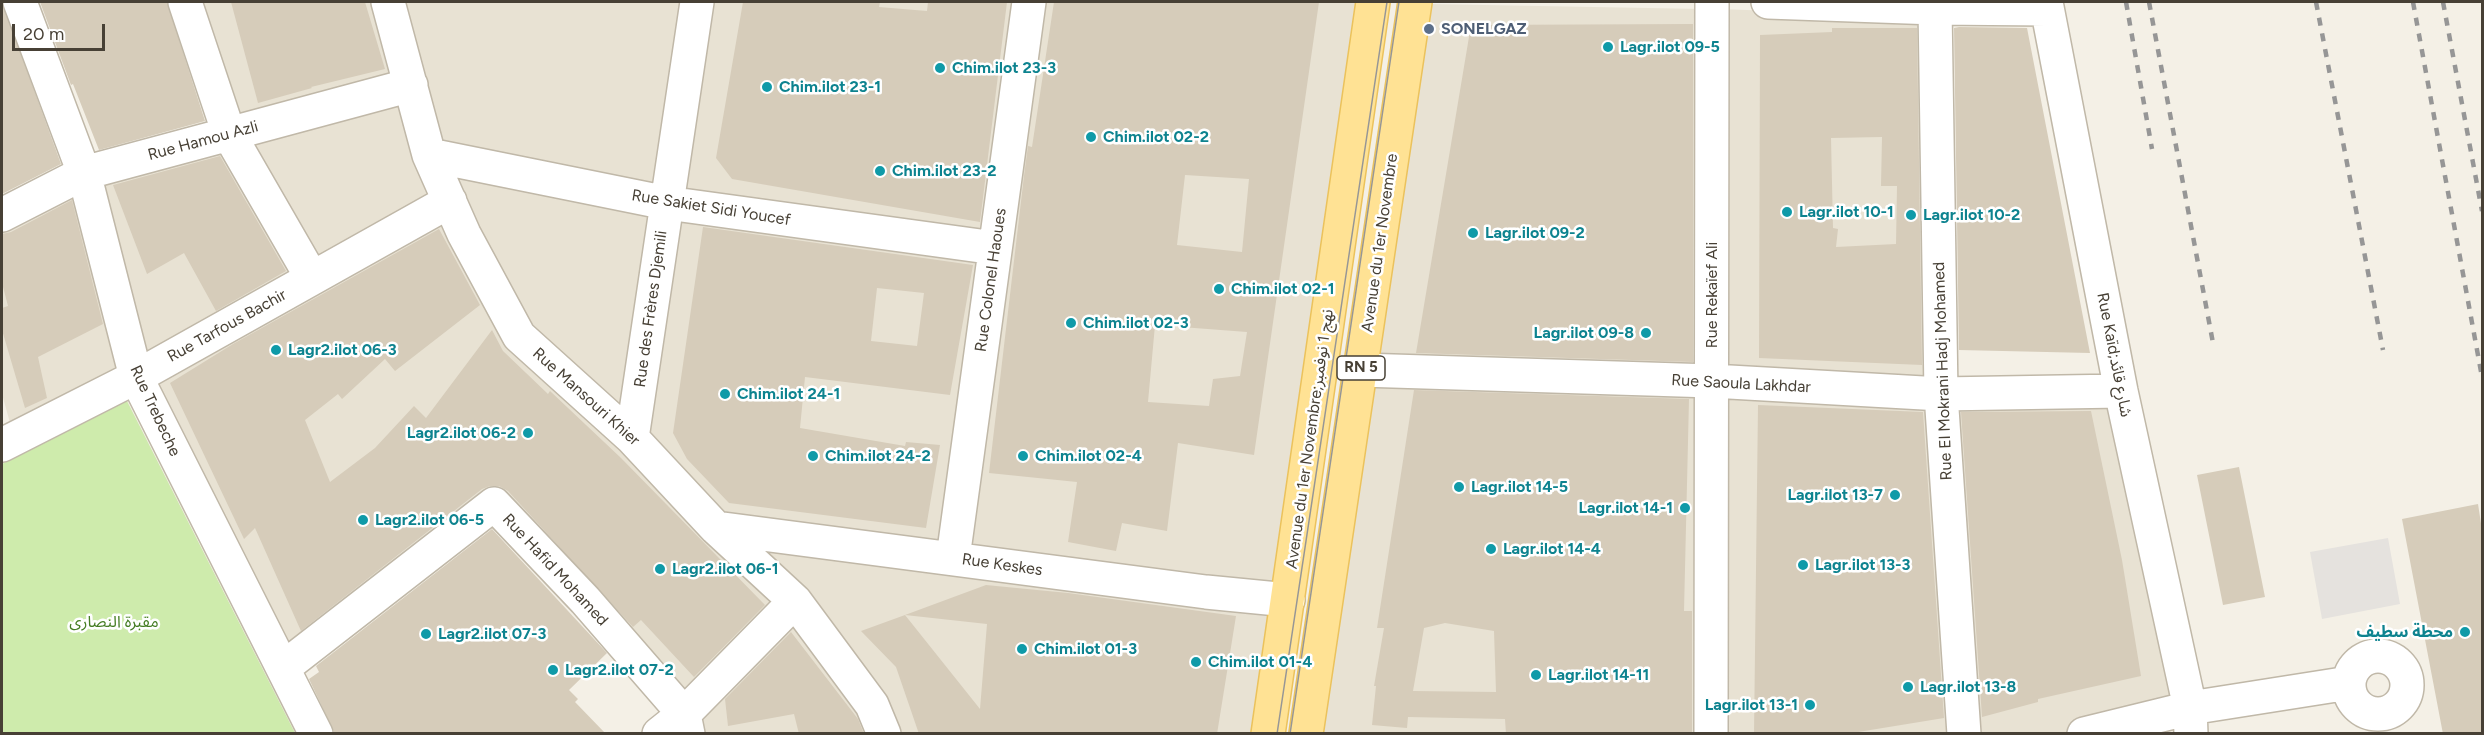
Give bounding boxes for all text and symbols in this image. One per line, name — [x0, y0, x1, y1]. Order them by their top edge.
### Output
scale bar — [15, 12, 108, 50]
place label: SONELGAZ — [1441, 19, 1527, 39]
marker: SONELGAZ — [1422, 22, 1436, 36]
text: 20 m — [23, 23, 64, 45]
place label: Lagr.ilot 09-5 — [1620, 37, 1720, 57]
marker: Lagr.ilot 09-5 — [1601, 40, 1615, 54]
place label: Chim.ilot 23-3 — [952, 58, 1056, 78]
marker: Chim.ilot 23-3 — [933, 61, 947, 75]
place label: Chim.ilot 23-1 — [779, 77, 881, 97]
marker: Chim.ilot 23-1 — [760, 80, 774, 94]
street label: Rue Hamou Azli — [146, 117, 260, 165]
place label: Chim.ilot 02-2 — [1103, 127, 1209, 147]
marker: Chim.ilot 02-2 — [1084, 130, 1098, 144]
street label: Avenue du 1er Novembre — [1358, 152, 1402, 334]
place label: Chim.ilot 23-2 — [892, 161, 996, 181]
marker: Chim.ilot 23-2 — [873, 164, 887, 178]
street label: Rue Sakiet Sidi Youcef — [630, 186, 792, 230]
place label: Lagr.ilot 10-1 — [1799, 202, 1894, 222]
marker: Lagr.ilot 10-1 — [1780, 205, 1794, 219]
place label: Lagr.ilot 10-2 — [1923, 205, 2020, 225]
street label: Rue Colonel Haoues — [971, 207, 1011, 353]
marker: Lagr.ilot 10-2 — [1904, 208, 1918, 222]
place label: Lagr.ilot 09-2 — [1485, 223, 1585, 243]
marker: Lagr.ilot 09-2 — [1466, 226, 1480, 240]
street label: Rue des Frères Djemili — [630, 229, 672, 389]
street label: Rue Rekaïef Ali — [1702, 242, 1722, 348]
street label: Rue El Mokrani Hadj Mohamed — [1930, 261, 1956, 481]
place label: Chim.ilot 02-1 — [1231, 279, 1334, 299]
marker: Chim.ilot 02-1 — [1212, 282, 1226, 296]
street label: Rue Tarfous Bachir — [164, 285, 290, 367]
street label: Rue Kaïd;شارع قائد — [2093, 291, 2135, 419]
street label: Avenue du 1er Novembre;نهج 1 نوفمبر — [1282, 308, 1338, 570]
place label: Chim.ilot 02-3 — [1083, 313, 1189, 333]
marker: Chim.ilot 02-3 — [1064, 316, 1078, 330]
place label: Lagr.ilot 09-8 — [1534, 323, 1634, 343]
marker: Lagr.ilot 09-8 — [1639, 326, 1653, 340]
place label: Lagr2.ilot 06-3 — [288, 340, 397, 360]
marker: Lagr2.ilot 06-3 — [269, 343, 283, 357]
street label: Rue Mansouri Khier — [528, 344, 644, 450]
road number: RN 5 — [1337, 356, 1385, 380]
street label: Rue Trebeche — [126, 362, 184, 460]
street label: Rue Saoula Lakhdar — [1671, 371, 1811, 397]
place label: Chim.ilot 24-1 — [737, 384, 840, 404]
marker: Chim.ilot 24-1 — [718, 387, 732, 401]
place label: Lagr2.ilot 06-2 — [407, 423, 516, 443]
marker: Lagr2.ilot 06-2 — [521, 426, 535, 440]
place label: Chim.ilot 24-2 — [825, 446, 931, 466]
place label: Chim.ilot 02-4 — [1035, 446, 1142, 466]
marker: Chim.ilot 24-2 — [806, 449, 820, 463]
marker: Chim.ilot 02-4 — [1016, 449, 1030, 463]
place label: Lagr.ilot 14-5 — [1471, 477, 1568, 497]
marker: Lagr.ilot 14-5 — [1452, 480, 1466, 494]
place label: Lagr.ilot 13-7 — [1787, 485, 1883, 505]
marker: Lagr.ilot 13-7 — [1888, 488, 1902, 502]
place label: Lagr.ilot 14-1 — [1578, 498, 1673, 518]
marker: Lagr.ilot 14-1 — [1678, 501, 1692, 515]
place label: Lagr2.ilot 06-5 — [375, 510, 484, 530]
street label: Rue Hafid Mohamed — [498, 510, 612, 630]
marker: Lagr2.ilot 06-5 — [356, 513, 370, 527]
place label: Lagr.ilot 14-4 — [1503, 539, 1601, 559]
marker: Lagr.ilot 14-4 — [1484, 542, 1498, 556]
street label: Rue Keskes — [960, 550, 1044, 580]
place label: Lagr.ilot 13-3 — [1815, 555, 1911, 575]
marker: Lagr.ilot 13-3 — [1796, 558, 1810, 572]
place label: Lagr2.ilot 06-1 — [672, 559, 779, 579]
marker: Lagr2.ilot 06-1 — [653, 562, 667, 576]
park label: مقبرة النصارى — [69, 612, 159, 632]
place label: محطة سطيف — [2357, 622, 2453, 642]
place label: Lagr2.ilot 07-3 — [438, 624, 546, 644]
marker: محطة سطيف — [2458, 625, 2472, 639]
marker: Lagr2.ilot 07-3 — [419, 627, 433, 641]
place label: Chim.ilot 01-3 — [1034, 639, 1137, 659]
marker: Chim.ilot 01-3 — [1015, 642, 1029, 656]
place label: Chim.ilot 01-4 — [1208, 652, 1312, 672]
marker: Chim.ilot 01-4 — [1189, 655, 1203, 669]
place label: Lagr2.ilot 07-2 — [565, 660, 674, 680]
marker: Lagr2.ilot 07-2 — [546, 663, 560, 677]
place label: Lagr.ilot 14-11 — [1548, 665, 1649, 685]
marker: Lagr.ilot 14-11 — [1529, 668, 1543, 682]
place label: Lagr.ilot 13-8 — [1920, 677, 2016, 697]
marker: Lagr.ilot 13-8 — [1901, 680, 1915, 694]
place label: Lagr.ilot 13-1 — [1705, 695, 1798, 715]
marker: Lagr.ilot 13-1 — [1803, 698, 1817, 712]

